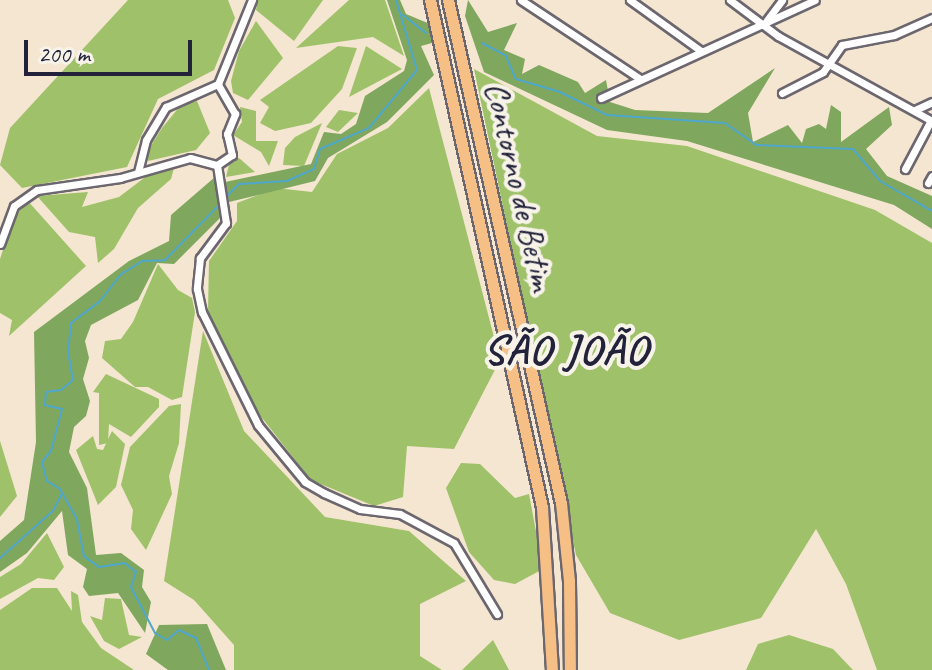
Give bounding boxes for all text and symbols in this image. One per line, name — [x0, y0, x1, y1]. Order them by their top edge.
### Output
scale bar — [28, 24, 196, 74]
text: 200 m — [38, 39, 90, 69]
street label: Contorno de Betim — [476, 77, 564, 295]
district label: SÃO JOÃO — [483, 325, 649, 375]

